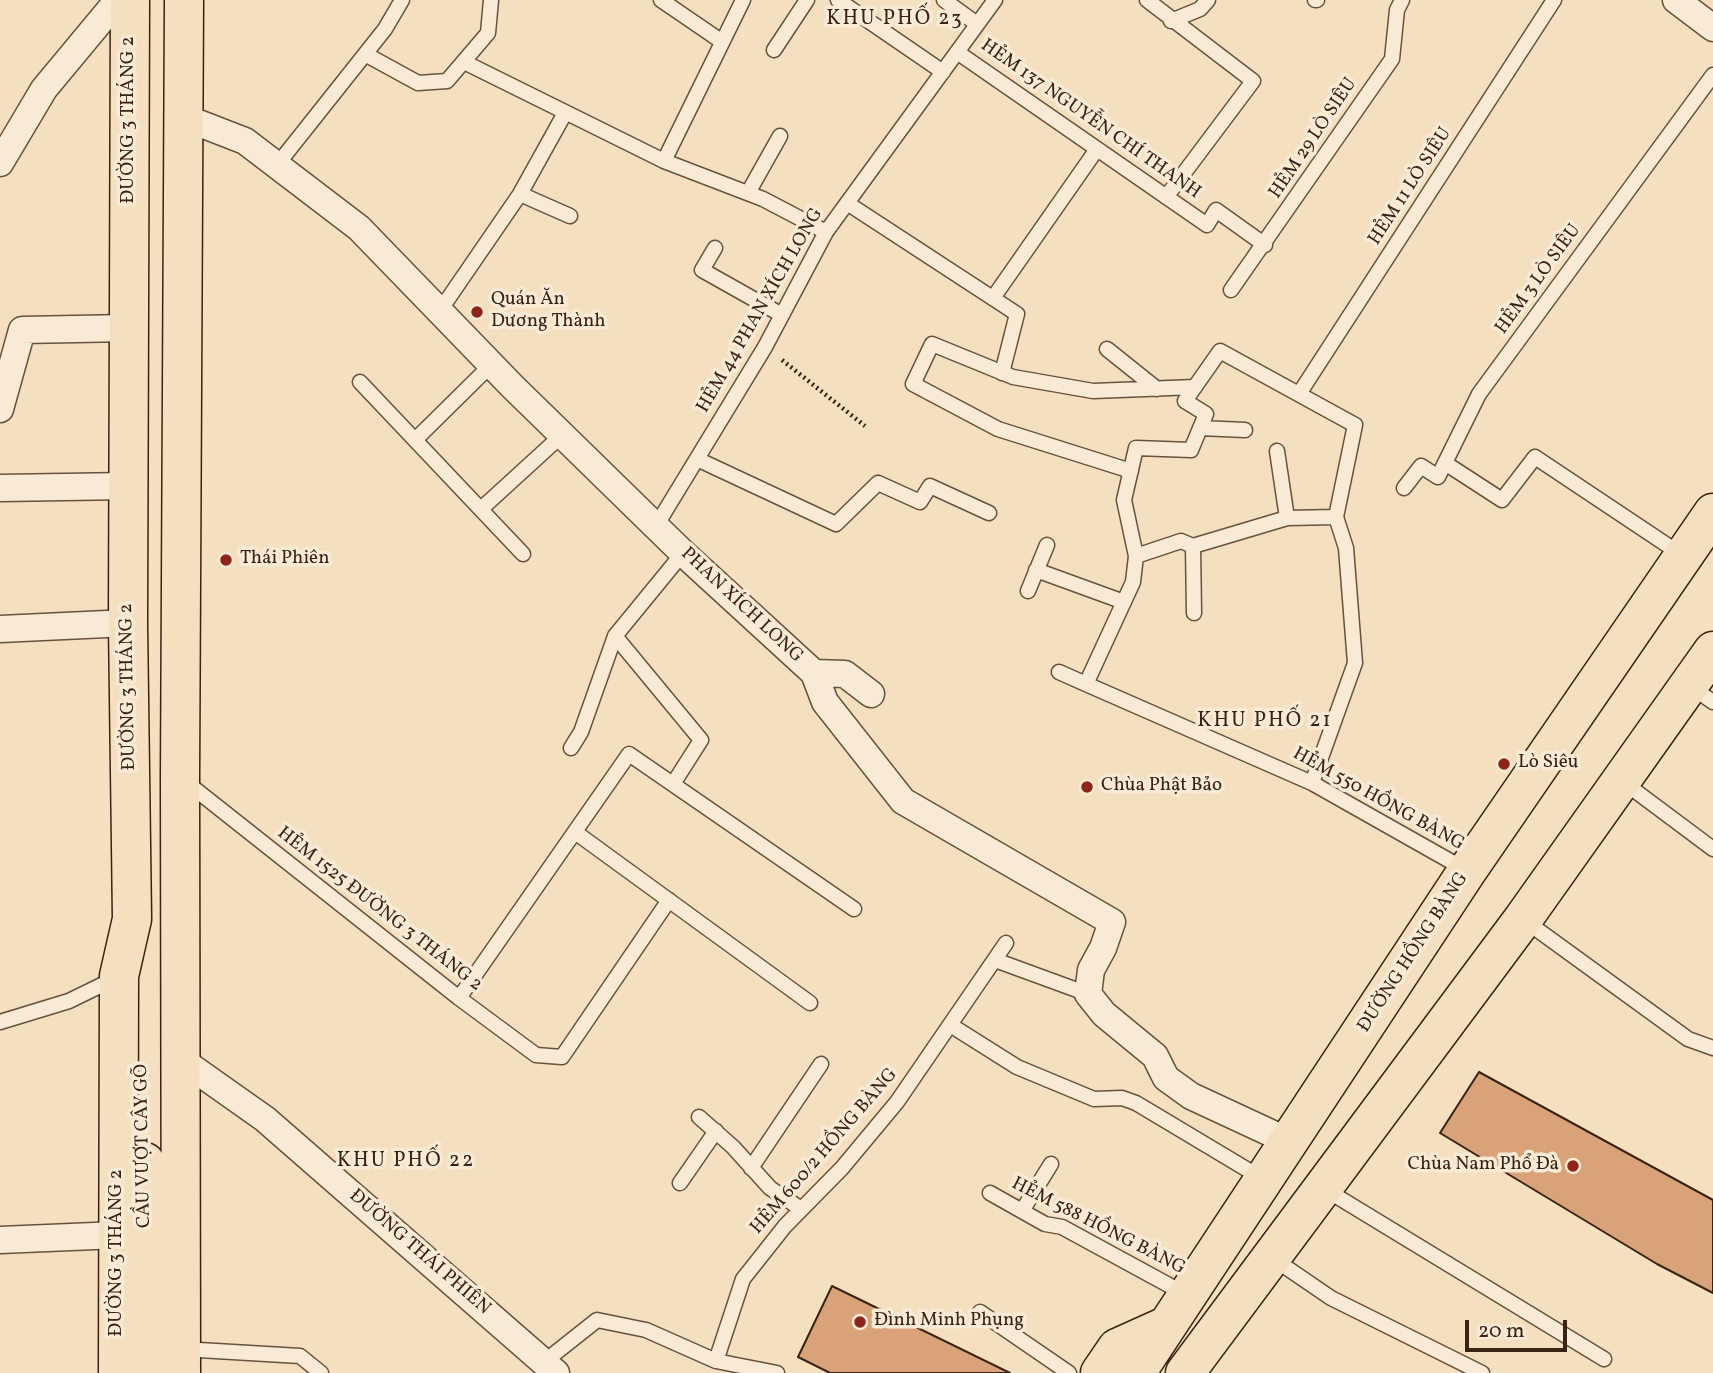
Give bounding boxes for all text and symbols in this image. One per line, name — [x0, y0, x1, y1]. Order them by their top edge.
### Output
district label: KHU PHỐ 23 — [828, 7, 962, 33]
street label: HẺM 137 NGUYỄN CHÍ THANH — [976, 35, 1204, 205]
street label: ĐƯỜNG 3 THÁNG 2 — [119, 36, 141, 204]
street label: HẺM 29 LÒ SIÊU — [1265, 74, 1363, 204]
street label: HẺM 11 LÒ SIÊU — [1365, 124, 1457, 250]
street label: HẺM 44 PHAN XÍCH LONG — [693, 205, 829, 417]
street label: HẺM 3 LÒ SIÊU — [1491, 220, 1587, 340]
place label: Quán Ăn Dương Thành — [491, 290, 606, 334]
marker: Quán Ăn Dương Thành — [469, 304, 485, 320]
street label: PHAN XÍCH LONG — [675, 543, 807, 669]
place label: Thái Phiên — [240, 549, 329, 571]
marker: Thái Phiên — [218, 552, 234, 568]
street label: ĐƯỜNG 3 THÁNG 2 — [116, 603, 142, 771]
district label: KHU PHỐ 21 — [1199, 709, 1331, 735]
street label: HẺM 550 HỒNG BÀNG — [1288, 743, 1468, 857]
place label: Lò Siêu — [1518, 753, 1578, 775]
marker: Lò Siêu — [1496, 756, 1512, 772]
place label: Chùa Phật Bảo — [1101, 776, 1222, 798]
marker: Chùa Phật Bảo — [1079, 779, 1095, 795]
street label: HẺM 1525 ĐƯỜNG 3 THÁNG 2 — [272, 823, 486, 997]
street label: ĐƯỜNG HỒNG BÀNG — [1354, 869, 1474, 1037]
street label: CẦU VƯỢT CÂY GÕ — [131, 1064, 157, 1228]
street label: HẺM 600/2 HỒNG BÀNG — [747, 1064, 903, 1240]
district label: KHU PHỐ 22 — [338, 1149, 474, 1175]
place label: Chùa Nam Phổ Đà — [1408, 1155, 1559, 1177]
marker: Chùa Nam Phổ Đà — [1565, 1158, 1581, 1174]
street label: ĐƯỜNG 3 THÁNG 2 — [107, 1169, 129, 1337]
street label: HẺM 588 HỒNG BÀNG — [1007, 1173, 1189, 1281]
street label: ĐƯỜNG THÁI PHIÊN — [344, 1185, 494, 1321]
scale bar — [1468, 1306, 1570, 1350]
place label: Đình Minh Phụng — [874, 1311, 1024, 1333]
marker: Đình Minh Phụng — [852, 1314, 868, 1330]
text: 20 m — [1478, 1317, 1524, 1346]

